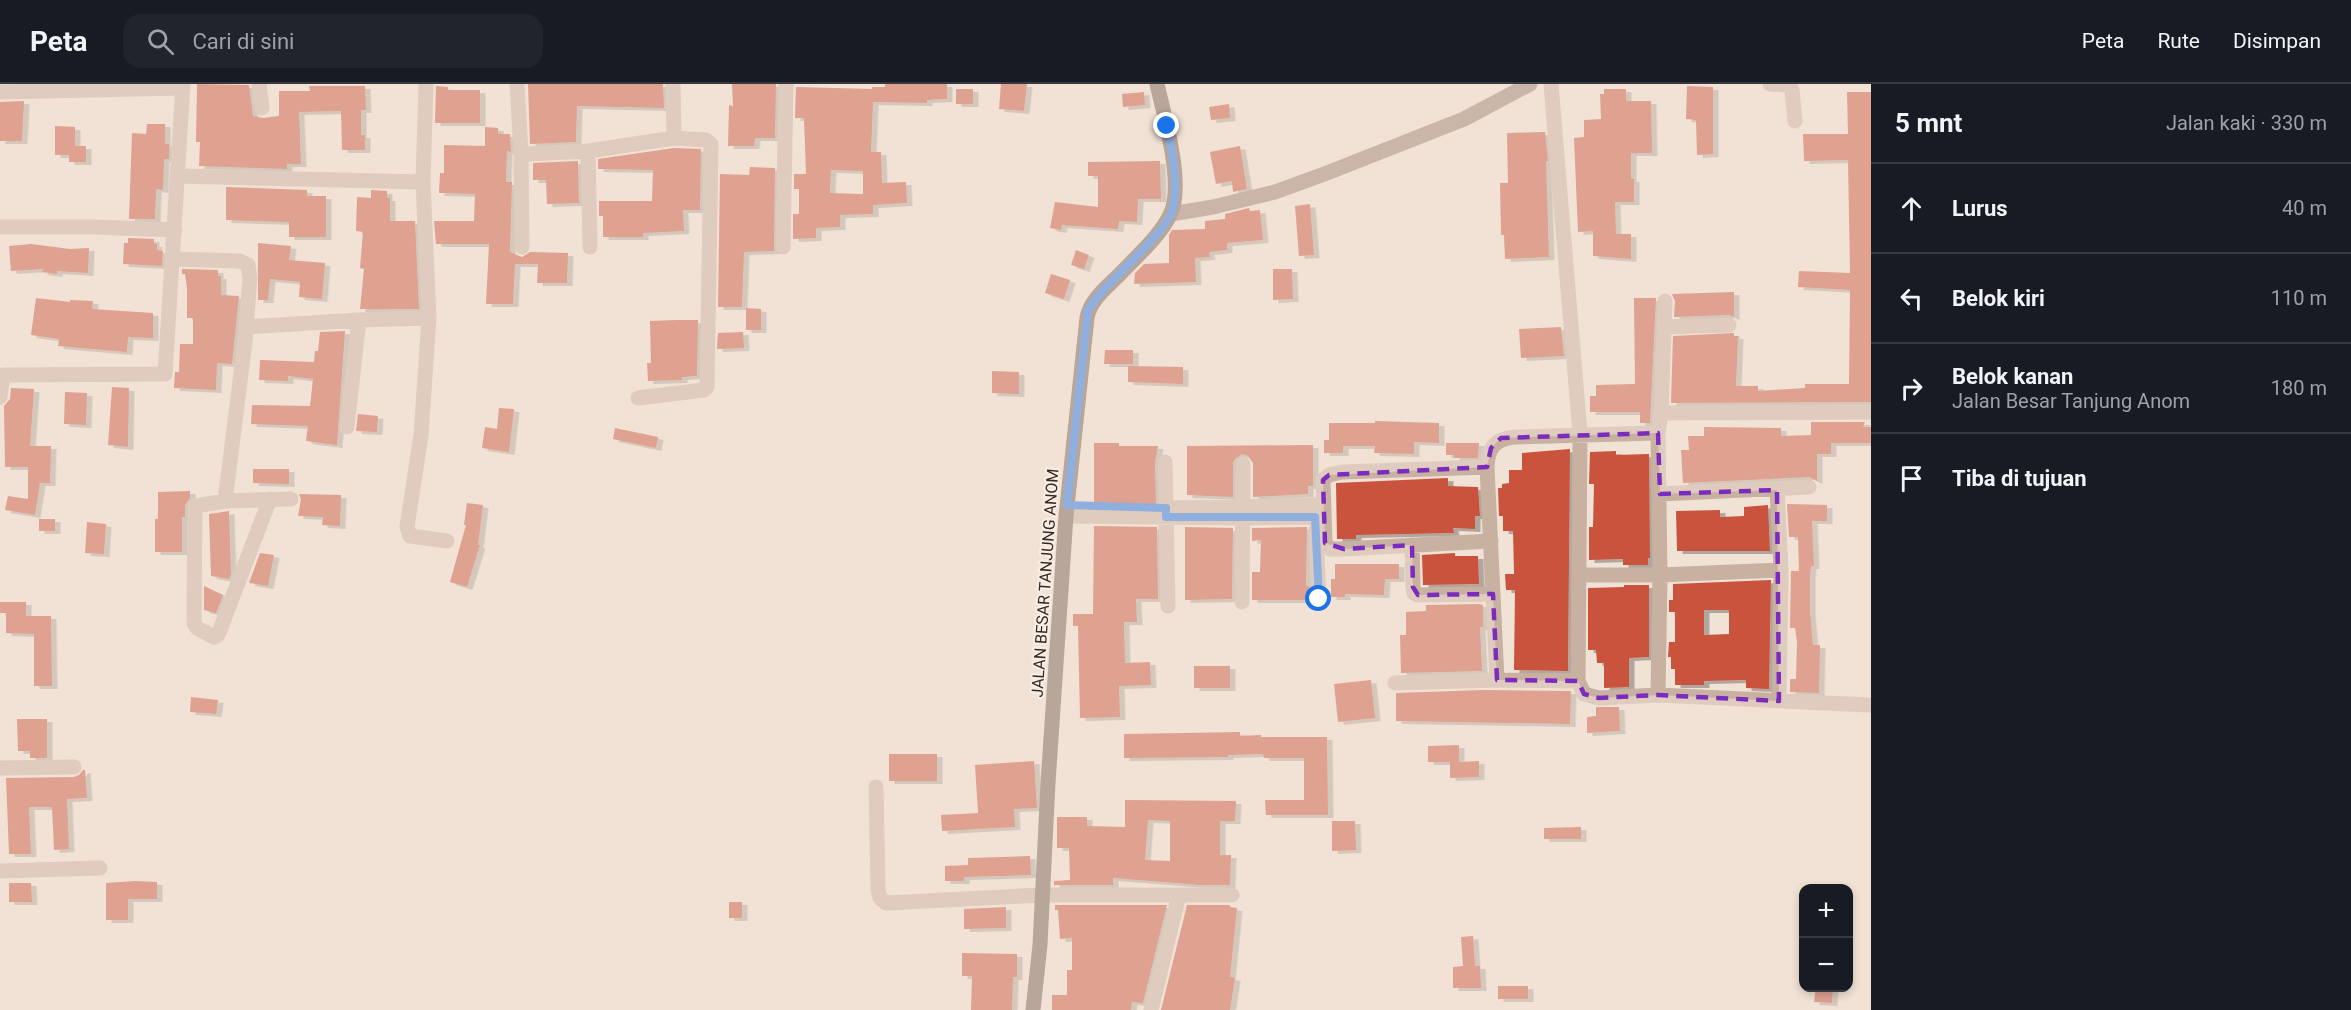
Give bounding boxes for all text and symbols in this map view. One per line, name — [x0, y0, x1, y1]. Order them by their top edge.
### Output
search box — [123, 14, 543, 68]
text: Peta — [30, 25, 87, 58]
icon: search — [144, 25, 177, 58]
text: Cari di sini — [192, 29, 294, 54]
text: Peta — [2082, 29, 2124, 53]
text: Rute — [2157, 29, 2200, 53]
text: Disimpan — [2233, 29, 2321, 53]
text: 5 mnt — [1895, 108, 1962, 138]
text: Jalan kaki · 330 m — [2166, 111, 2327, 135]
route end — [1153, 112, 1179, 138]
icon: ahead — [1895, 192, 1928, 225]
text: Lurus — [1952, 196, 2008, 221]
text: 40 m — [2282, 196, 2327, 220]
icon: left — [1895, 282, 1928, 315]
text: Belok kiri — [1952, 286, 2045, 311]
text: 110 m — [2271, 286, 2327, 310]
text: Belok kanan — [1952, 364, 2073, 389]
icon: right — [1895, 372, 1928, 405]
text: 180 m — [2271, 376, 2327, 400]
text: Jalan Besar Tanjung Anom — [1952, 389, 2190, 413]
icon: arrive — [1895, 462, 1928, 495]
text: Tiba di tujuan — [1952, 466, 2087, 491]
street label: JALAN BESAR TANJUNG ANOM — [1028, 468, 1062, 698]
route start — [1305, 585, 1331, 611]
map controls — [1799, 884, 1853, 992]
button: + — [1799, 884, 1853, 938]
button: − — [1799, 938, 1853, 992]

